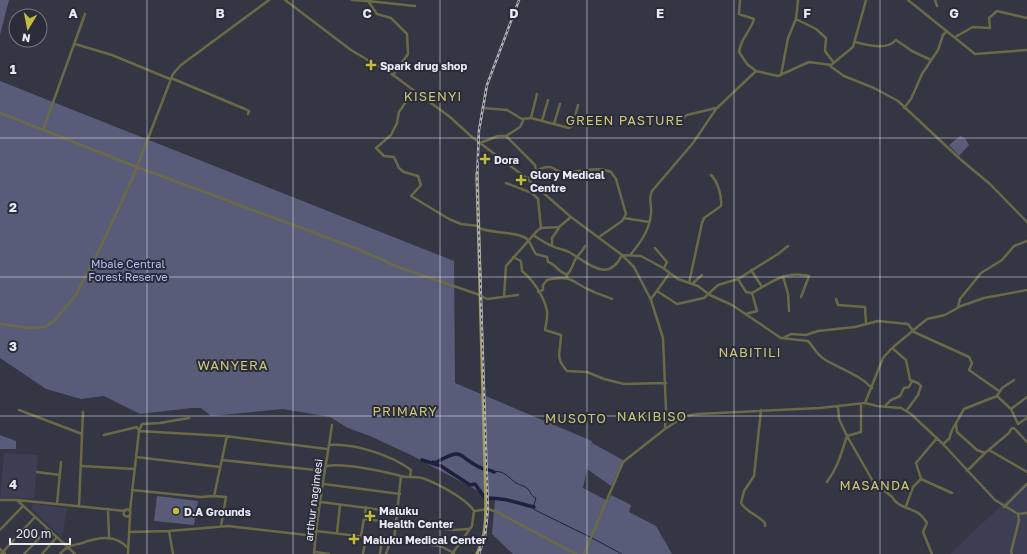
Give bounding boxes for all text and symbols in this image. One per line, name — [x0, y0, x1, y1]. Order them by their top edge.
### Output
text: A — [68, 5, 78, 21]
text: B — [215, 5, 225, 21]
text: C — [362, 5, 372, 21]
text: D — [509, 5, 519, 21]
text: E — [656, 5, 664, 21]
text: F — [803, 5, 811, 21]
text: G — [949, 5, 959, 21]
north arrow — [8, 8, 48, 48]
text: N — [21, 31, 31, 45]
marker: Spark drug shop — [365, 59, 377, 71]
place label: Spark drug shop — [380, 59, 467, 72]
text: 1 — [10, 61, 17, 77]
district label: KISENYI — [404, 88, 462, 104]
district label: GREEN PASTURE — [566, 112, 684, 128]
marker: Dora — [479, 153, 491, 165]
place label: Dora — [494, 153, 519, 166]
place label: Glory Medical Centre — [530, 168, 605, 194]
marker: Glory Medical Centre — [515, 174, 527, 186]
text: 2 — [9, 199, 17, 215]
park label: Mbale Central Forest Reserve — [88, 257, 168, 283]
text: 3 — [9, 338, 17, 354]
district label: NABITILI — [718, 344, 782, 360]
district label: WANYERA — [197, 357, 269, 373]
district label: PRIMARY — [372, 403, 438, 419]
district label: NAKIBISO — [617, 408, 687, 424]
district label: MUSOTO — [545, 410, 607, 426]
street label: arthur nagimesi — [301, 458, 325, 542]
text: 4 — [9, 476, 17, 492]
district label: MASANDA — [839, 477, 911, 493]
place label: Maluku Health Center — [379, 504, 454, 530]
place label: D.A Grounds — [184, 505, 251, 518]
marker: D.A Grounds — [171, 506, 181, 516]
marker: Maluku Health Center — [364, 510, 376, 522]
scale bar — [10, 520, 70, 546]
text: 200 m — [16, 526, 51, 541]
marker: Maluku Medical Center — [348, 533, 360, 545]
place label: Maluku Medical Center — [363, 533, 487, 546]

